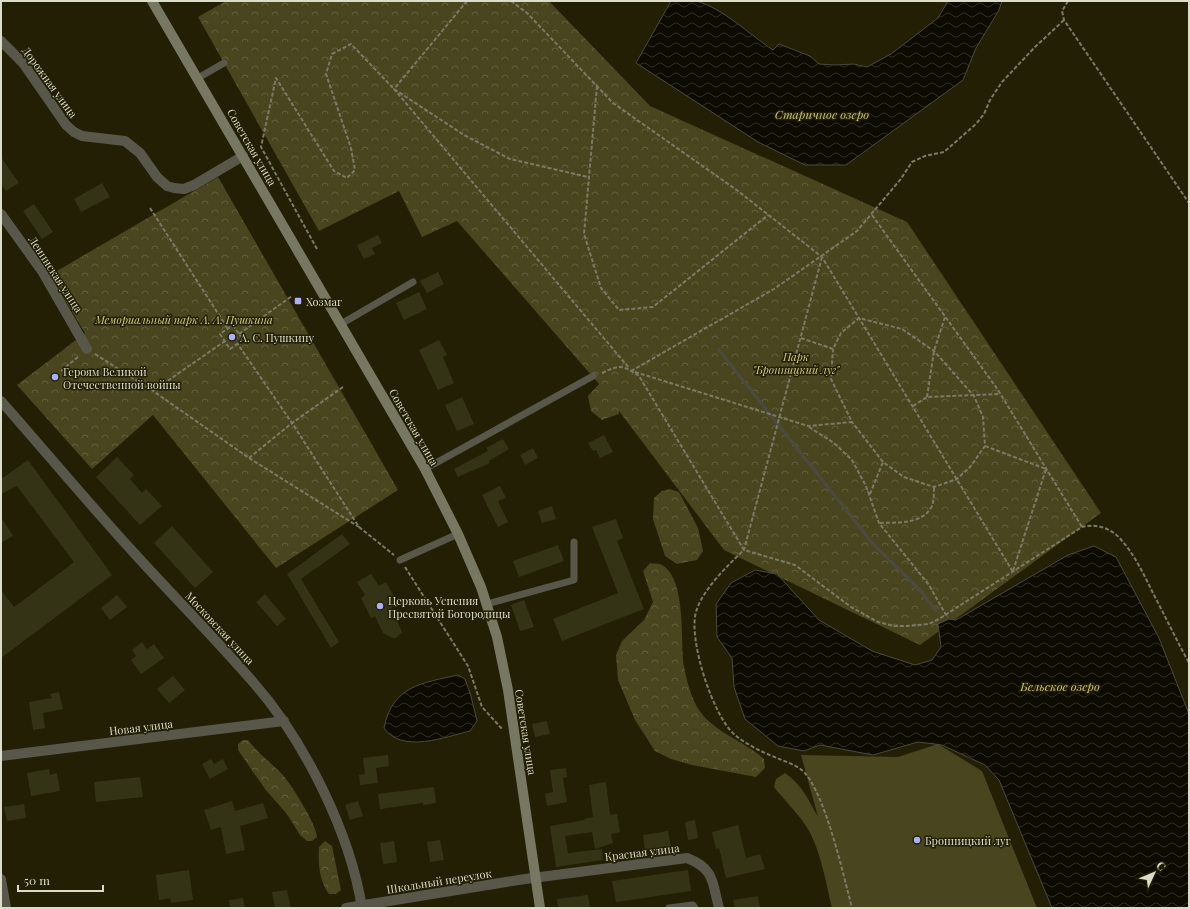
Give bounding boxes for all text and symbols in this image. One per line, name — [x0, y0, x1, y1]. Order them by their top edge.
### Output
street label: Дорожная улица — [19, 43, 81, 121]
street label: Советская улица — [224, 106, 280, 189]
water label: Старичное озеро — [775, 106, 869, 122]
street label: Ленинская улица — [25, 232, 87, 316]
place label: Хозмаг — [306, 294, 342, 309]
marker: Хозмаг — [293, 296, 303, 306]
park label: Мемориальный парк А. А. Пушкина — [94, 312, 273, 327]
place label: А. С. Пушкину — [239, 330, 314, 345]
marker: А. С. Пушкину — [227, 332, 237, 342]
park label: Парк "Бронницкий луг" — [753, 349, 840, 377]
place label: Героям Великой Отечественной войны — [63, 364, 181, 392]
marker: Героям Великой Отечественной войны — [50, 372, 60, 382]
street label: Советская улица — [386, 386, 442, 469]
street label: Московская улица — [182, 588, 258, 668]
place label: Церковь Успения Пресвятой Богородицы — [388, 593, 511, 621]
marker: Церковь Успения Пресвятой Богородицы — [375, 601, 385, 611]
water label: Бельское озеро — [1019, 678, 1100, 694]
street label: Советская улица — [512, 688, 540, 777]
street label: Новая улица — [108, 716, 174, 738]
place label: Бронницкий луг — [925, 833, 1011, 848]
marker: Бронницкий луг — [912, 835, 922, 845]
street label: Красная улица — [604, 840, 681, 864]
north arrow — [1134, 853, 1174, 893]
text: С — [1153, 858, 1170, 874]
street label: Школьный переулок — [385, 865, 493, 897]
scale bar — [18, 867, 103, 893]
text: 50 m — [24, 872, 50, 888]

